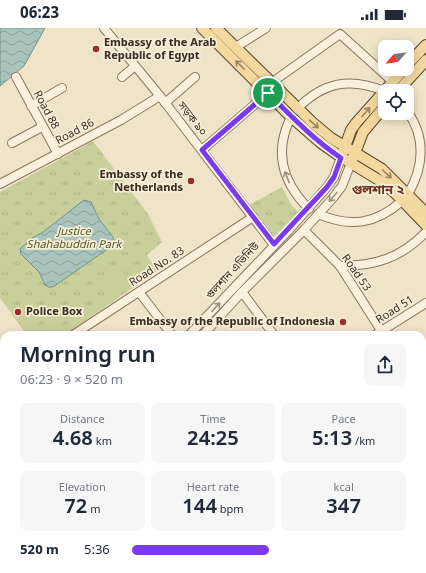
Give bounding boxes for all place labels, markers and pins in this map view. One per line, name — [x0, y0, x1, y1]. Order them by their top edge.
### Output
place label: Embassy of the Arab Republic of Egypt — [104, 36, 216, 63]
marker: Embassy of the Arab Republic of Egypt — [91, 44, 101, 54]
pin — [251, 76, 285, 110]
place label: Embassy of the Netherlands — [100, 168, 183, 195]
marker: Embassy of the Netherlands — [186, 176, 196, 186]
place label: Police Box — [26, 305, 83, 319]
marker: Police Box — [13, 307, 23, 317]
place label: Embassy of the Republic of Indonesia — [129, 315, 335, 329]
marker: Embassy of the Republic of Indonesia — [338, 317, 348, 327]

